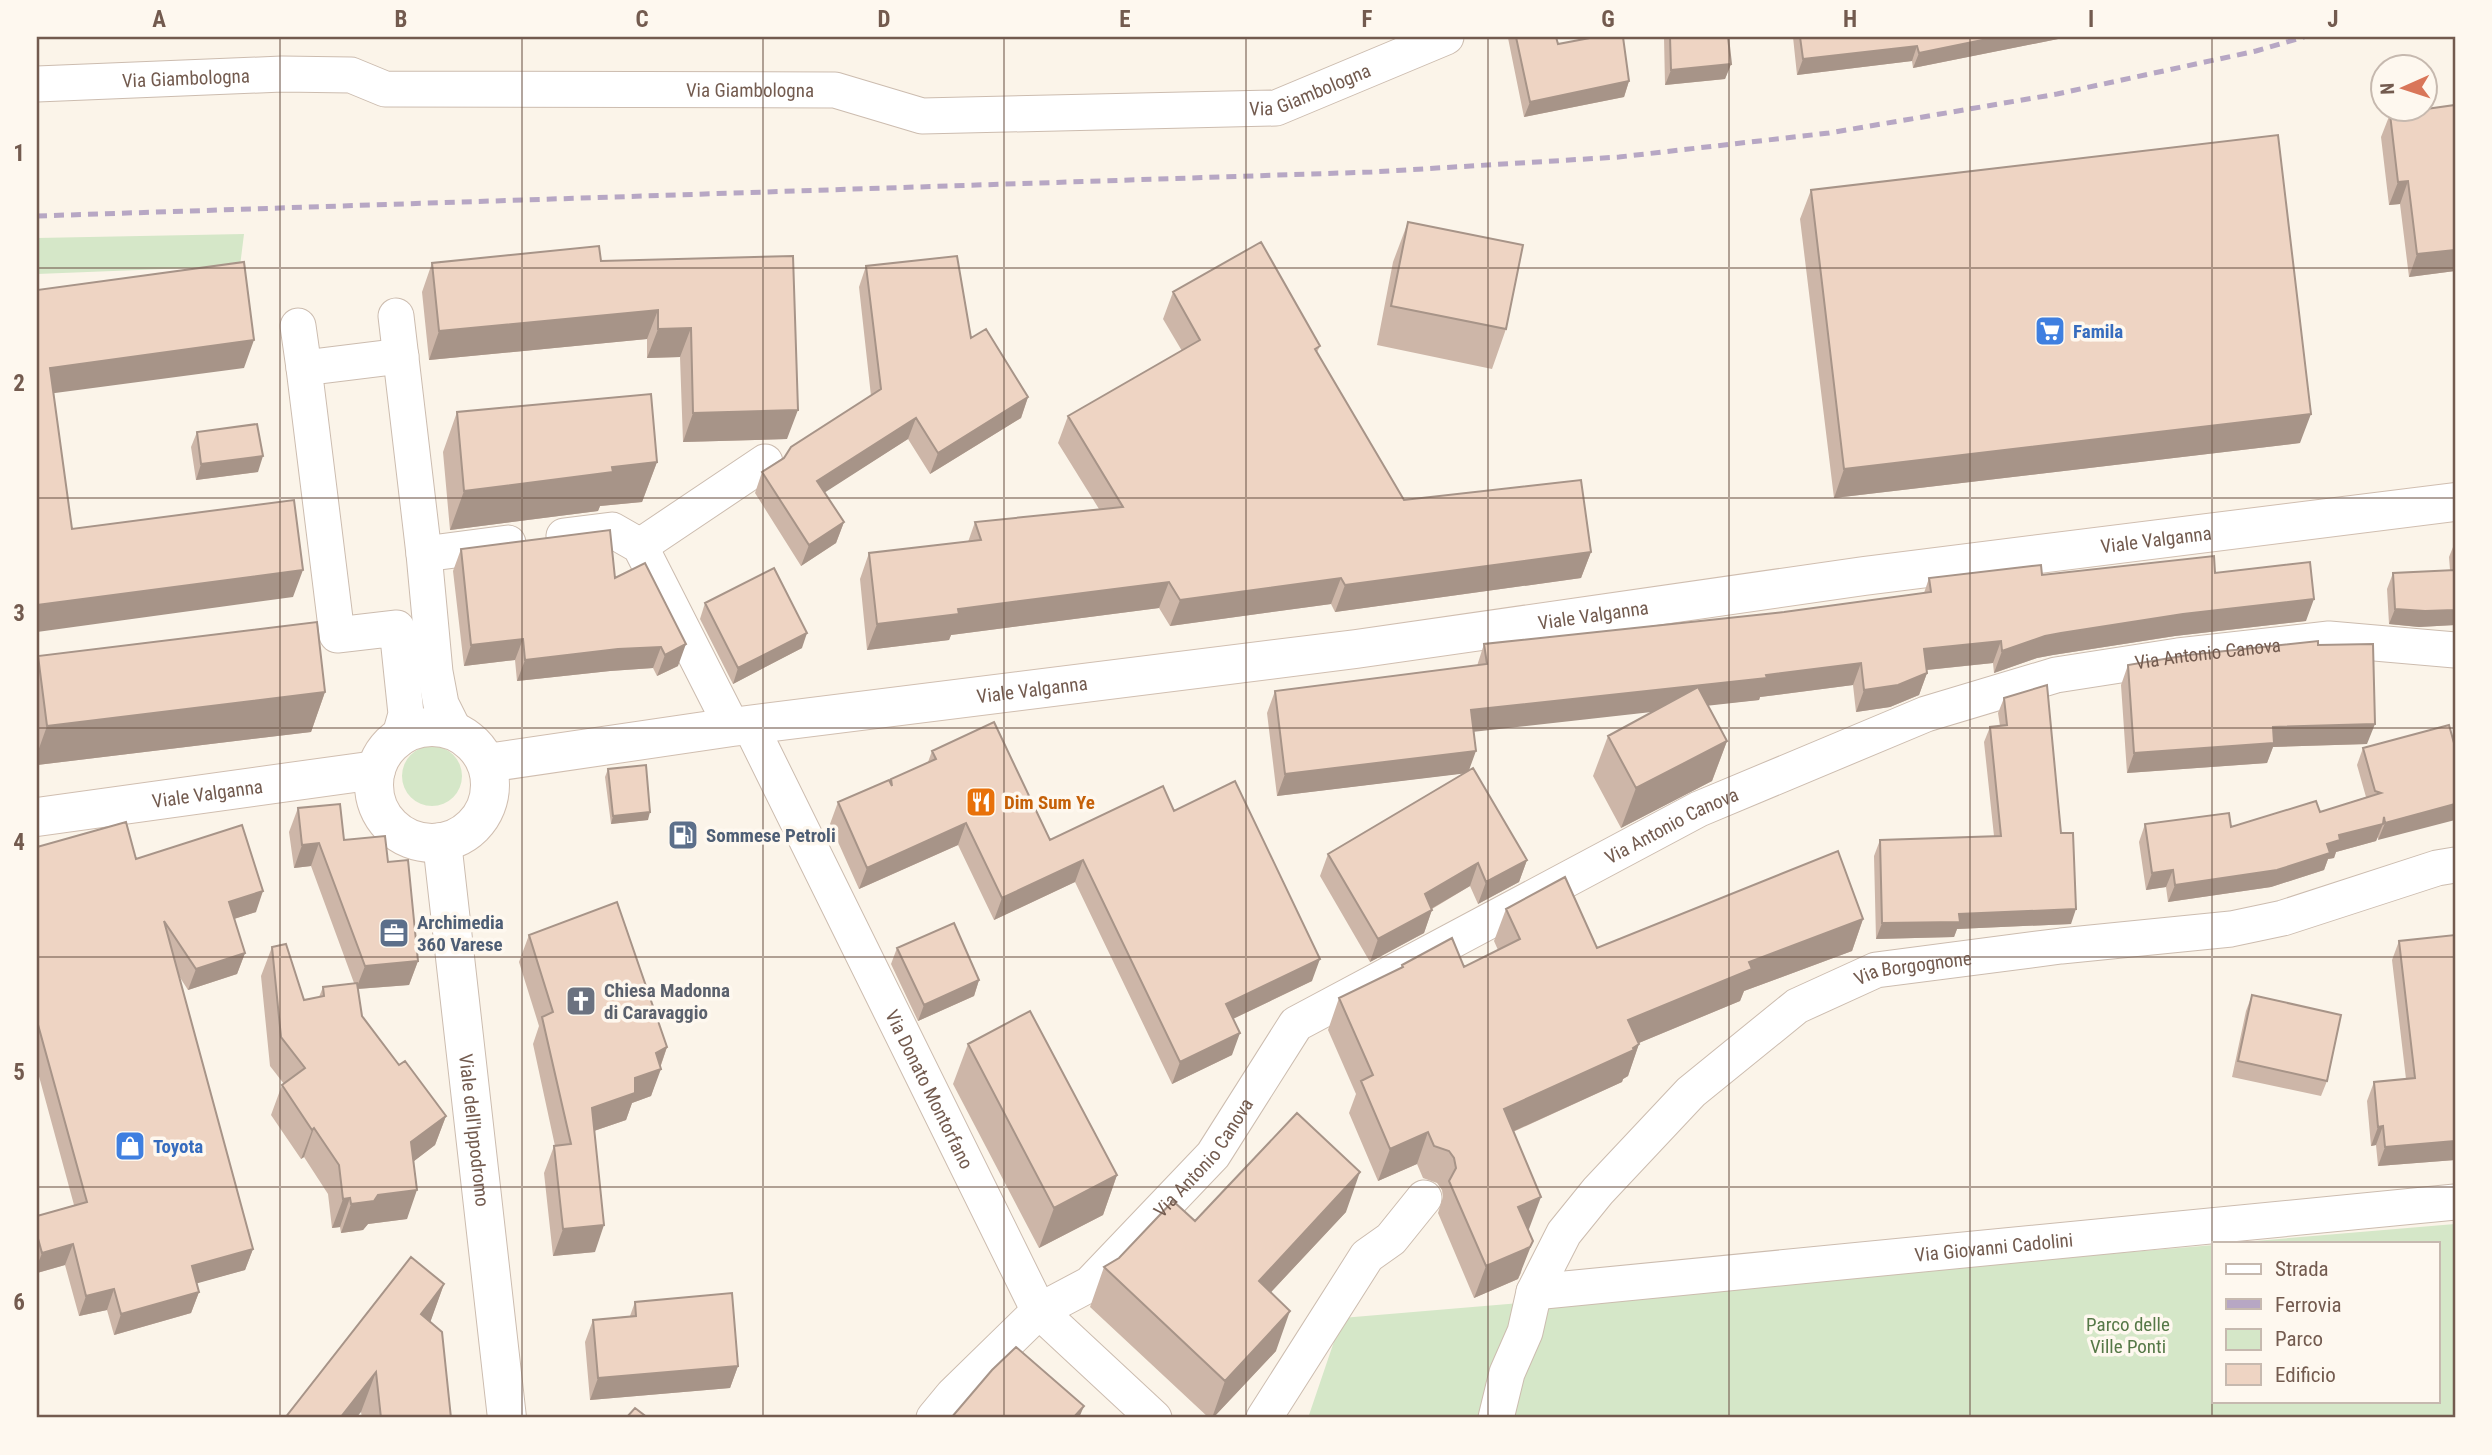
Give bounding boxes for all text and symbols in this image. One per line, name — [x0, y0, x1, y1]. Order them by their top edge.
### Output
text: A — [152, 6, 166, 33]
text: B — [395, 6, 407, 33]
text: C — [635, 6, 649, 33]
text: D — [878, 6, 891, 33]
text: E — [1119, 6, 1131, 33]
text: F — [1362, 6, 1373, 33]
text: G — [1601, 6, 1615, 33]
text: H — [1843, 6, 1857, 33]
text: I — [2088, 6, 2094, 33]
text: J — [2327, 6, 2339, 33]
north arrow — [2370, 52, 2440, 122]
street label: Via Giambologna — [1249, 59, 1374, 121]
street label: Via Giambologna — [121, 64, 250, 93]
street label: Via Giambologna — [686, 79, 814, 102]
text: N — [2376, 82, 2399, 95]
text: 1 — [13, 140, 25, 167]
supermarket icon: Famila — [2033, 314, 2067, 348]
place label: Famila — [2073, 320, 2123, 343]
text: 2 — [13, 370, 25, 397]
street label: Viale Valganna — [2099, 522, 2213, 558]
street label: Viale Valganna — [1536, 596, 1650, 635]
text: 3 — [13, 600, 25, 627]
street label: Via Antonio Canova — [2133, 634, 2282, 675]
street label: Viale Valganna — [975, 672, 1089, 708]
street label: Viale Valganna — [151, 775, 264, 813]
street label: Via Antonio Canova — [1601, 783, 1742, 869]
restaurant icon: Dim Sum Ye — [964, 785, 998, 819]
place label: Dim Sum Ye — [1004, 791, 1095, 814]
fuel station icon: Sommese Petroli — [666, 818, 700, 852]
place label: Sommese Petroli — [706, 824, 836, 847]
text: 4 — [13, 829, 25, 856]
place label: Archimedia 360 Varese — [417, 911, 504, 956]
office icon: Archimedia 360 Varese — [377, 916, 411, 950]
street label: Via Borgognone — [1850, 947, 1973, 990]
place label: Chiesa Madonna di Caravaggio — [604, 979, 730, 1024]
church icon: Chiesa Madonna di Caravaggio — [564, 984, 598, 1018]
street label: Via Donato Montorfano — [880, 1006, 978, 1173]
street label: Viale dell'Ippodromo — [454, 1053, 494, 1208]
text: 5 — [13, 1059, 25, 1086]
street label: Via Antonio Canova — [1149, 1094, 1258, 1222]
shop icon: Toyota — [113, 1129, 147, 1163]
place label: Toyota — [153, 1135, 203, 1158]
street label: Via Giovanni Cadolini — [1914, 1228, 2074, 1267]
legend — [2212, 1242, 2440, 1402]
text: Strada — [2275, 1257, 2329, 1281]
text: 6 — [13, 1289, 25, 1316]
text: Ferrovia — [2275, 1293, 2342, 1317]
park label: Parco delle Ville Ponti — [2086, 1313, 2170, 1358]
text: Parco — [2275, 1327, 2323, 1351]
text: Edificio — [2275, 1363, 2336, 1387]

